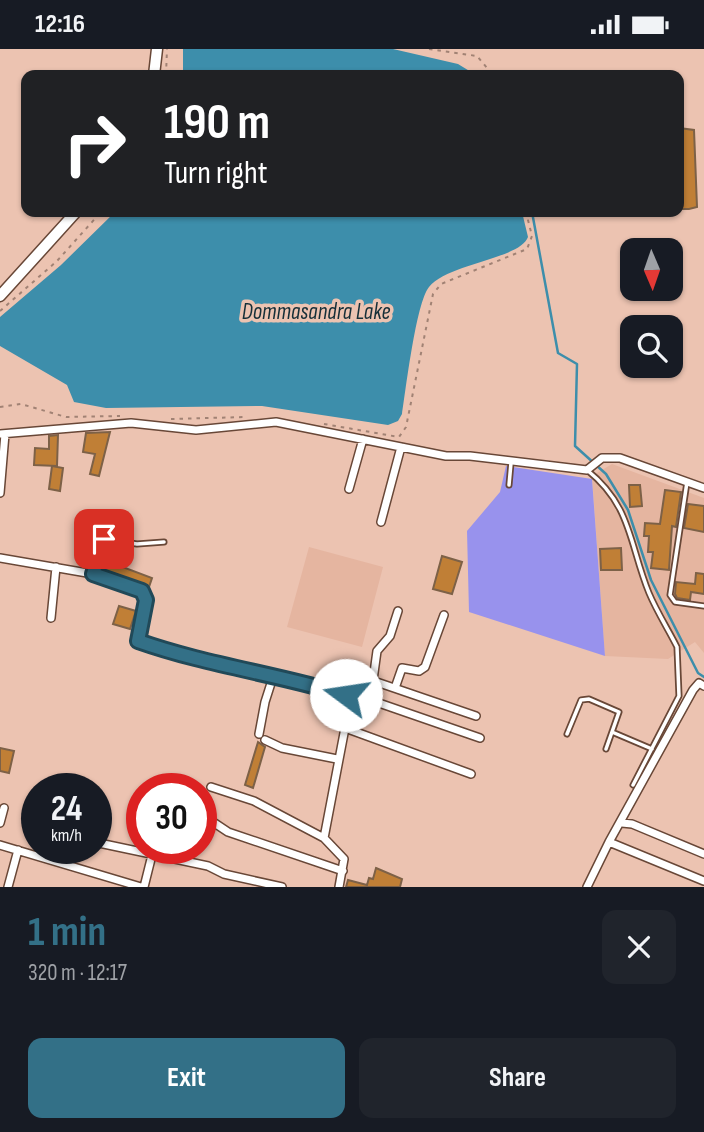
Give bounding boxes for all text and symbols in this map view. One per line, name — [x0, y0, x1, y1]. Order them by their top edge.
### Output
text: 12:16 — [35, 9, 85, 40]
text: 190 m — [164, 94, 270, 153]
icon: right — [49, 98, 140, 189]
text: Turn right — [164, 154, 268, 193]
north arrow — [620, 238, 682, 301]
map controls — [620, 238, 683, 378]
water label: Dommasandra Lake — [242, 298, 390, 326]
button: search — [620, 315, 683, 378]
pin — [74, 509, 134, 569]
icon: arrive — [85, 520, 123, 558]
position arrow — [309, 658, 383, 732]
speed limit sign: 30 — [126, 773, 217, 864]
text: 24 — [51, 788, 82, 831]
text: km/h — [51, 825, 82, 846]
text: 1 min — [28, 907, 106, 958]
button: close — [602, 910, 676, 984]
text: 320 m · 12:17 — [28, 959, 127, 987]
button: Exit — [28, 1038, 345, 1118]
button: Share — [359, 1038, 676, 1118]

